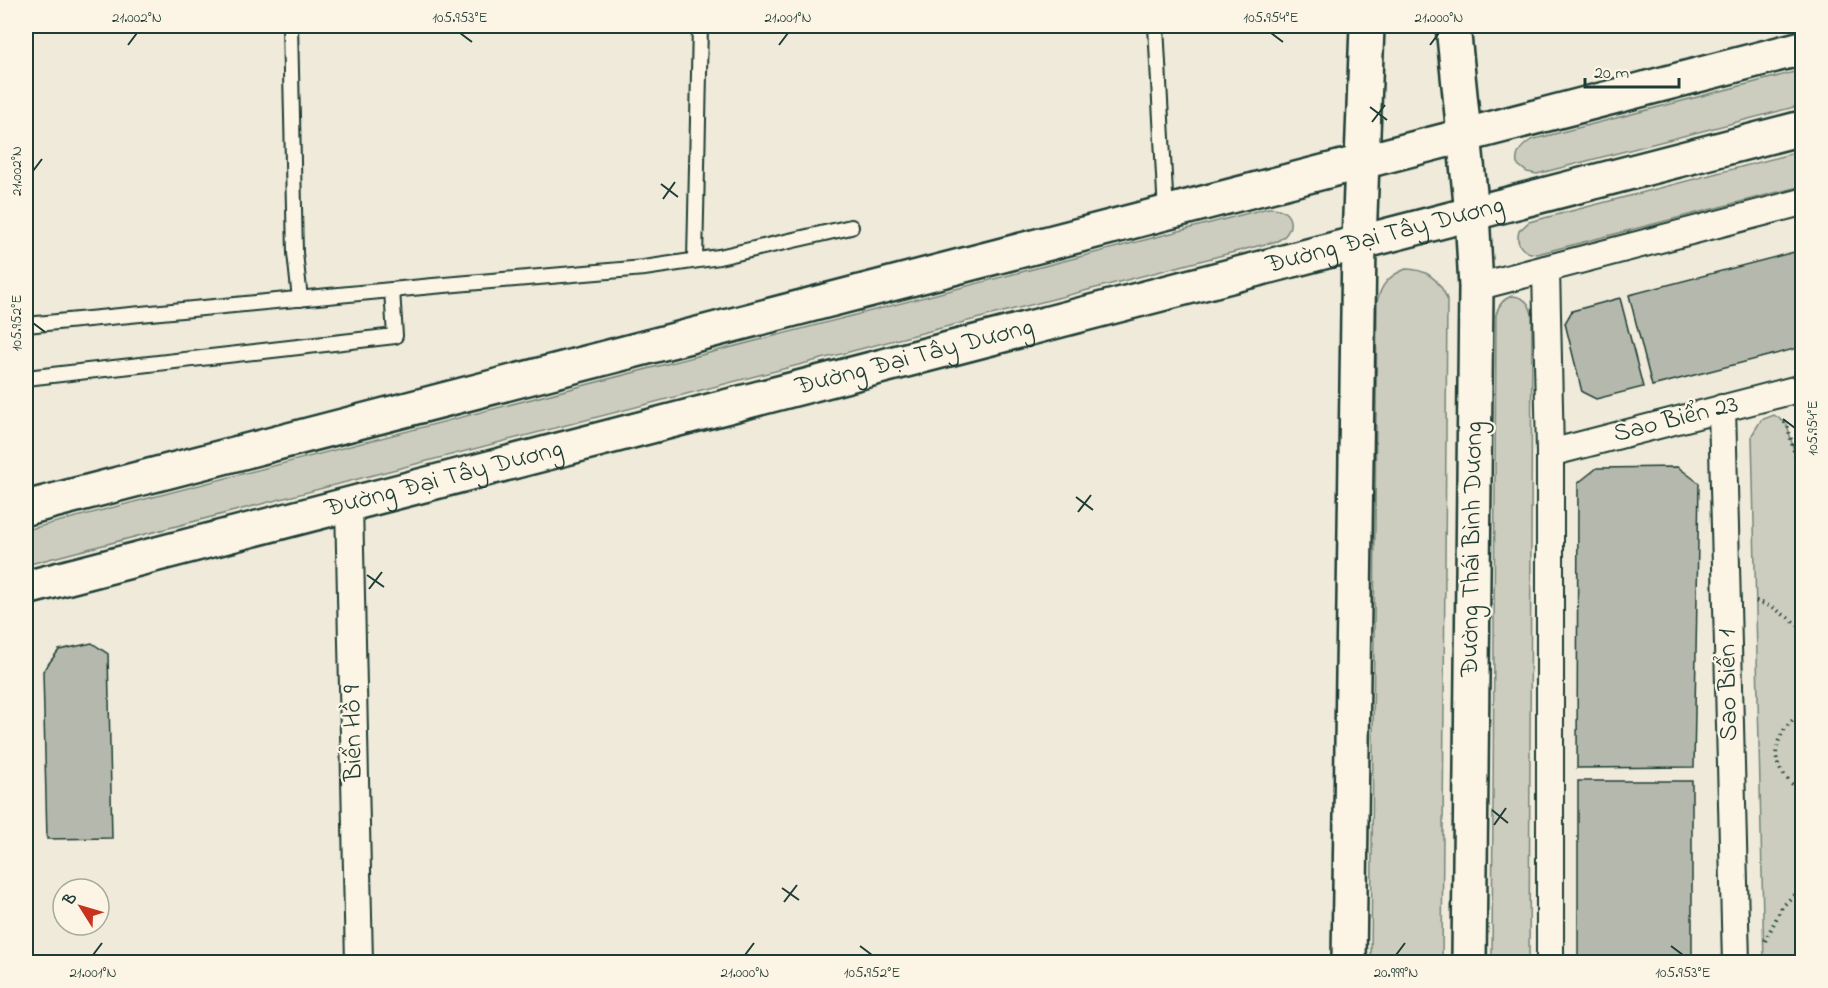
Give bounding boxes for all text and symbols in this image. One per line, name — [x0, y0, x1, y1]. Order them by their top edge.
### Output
text: 21.002°N — [112, 7, 162, 29]
text: 105.953°E — [432, 7, 488, 29]
text: 21.001°N — [764, 7, 812, 29]
text: 105.954°E — [1243, 7, 1299, 29]
text: 21.000°N — [1415, 7, 1463, 29]
scale bar — [1585, 51, 1680, 89]
text: 20 m — [1594, 61, 1629, 87]
text: 21.002°N — [6, 146, 28, 196]
street label: Đường Đại Tây Dương — [1261, 187, 1508, 285]
text: 105.952°E — [6, 295, 28, 351]
street label: Đường Đại Tây Dương — [791, 309, 1038, 407]
street label: Sao Biển 23 — [1610, 386, 1742, 454]
text: 105.954°E — [1802, 400, 1824, 456]
street label: Đường Thái Bình Dương — [1452, 421, 1494, 678]
street label: Đường Đại Tây Dương — [320, 431, 567, 529]
street label: Sao Biển 1 — [1709, 629, 1749, 741]
street label: Biển Hồ 9 — [334, 684, 374, 782]
north arrow — [51, 877, 111, 937]
text: B — [57, 887, 84, 912]
text: 21.001°N — [69, 962, 117, 984]
text: 21.000°N — [721, 962, 769, 984]
text: 105.952°E — [844, 962, 900, 984]
text: 20.999°N — [1374, 962, 1418, 984]
text: 105.953°E — [1655, 962, 1711, 984]

